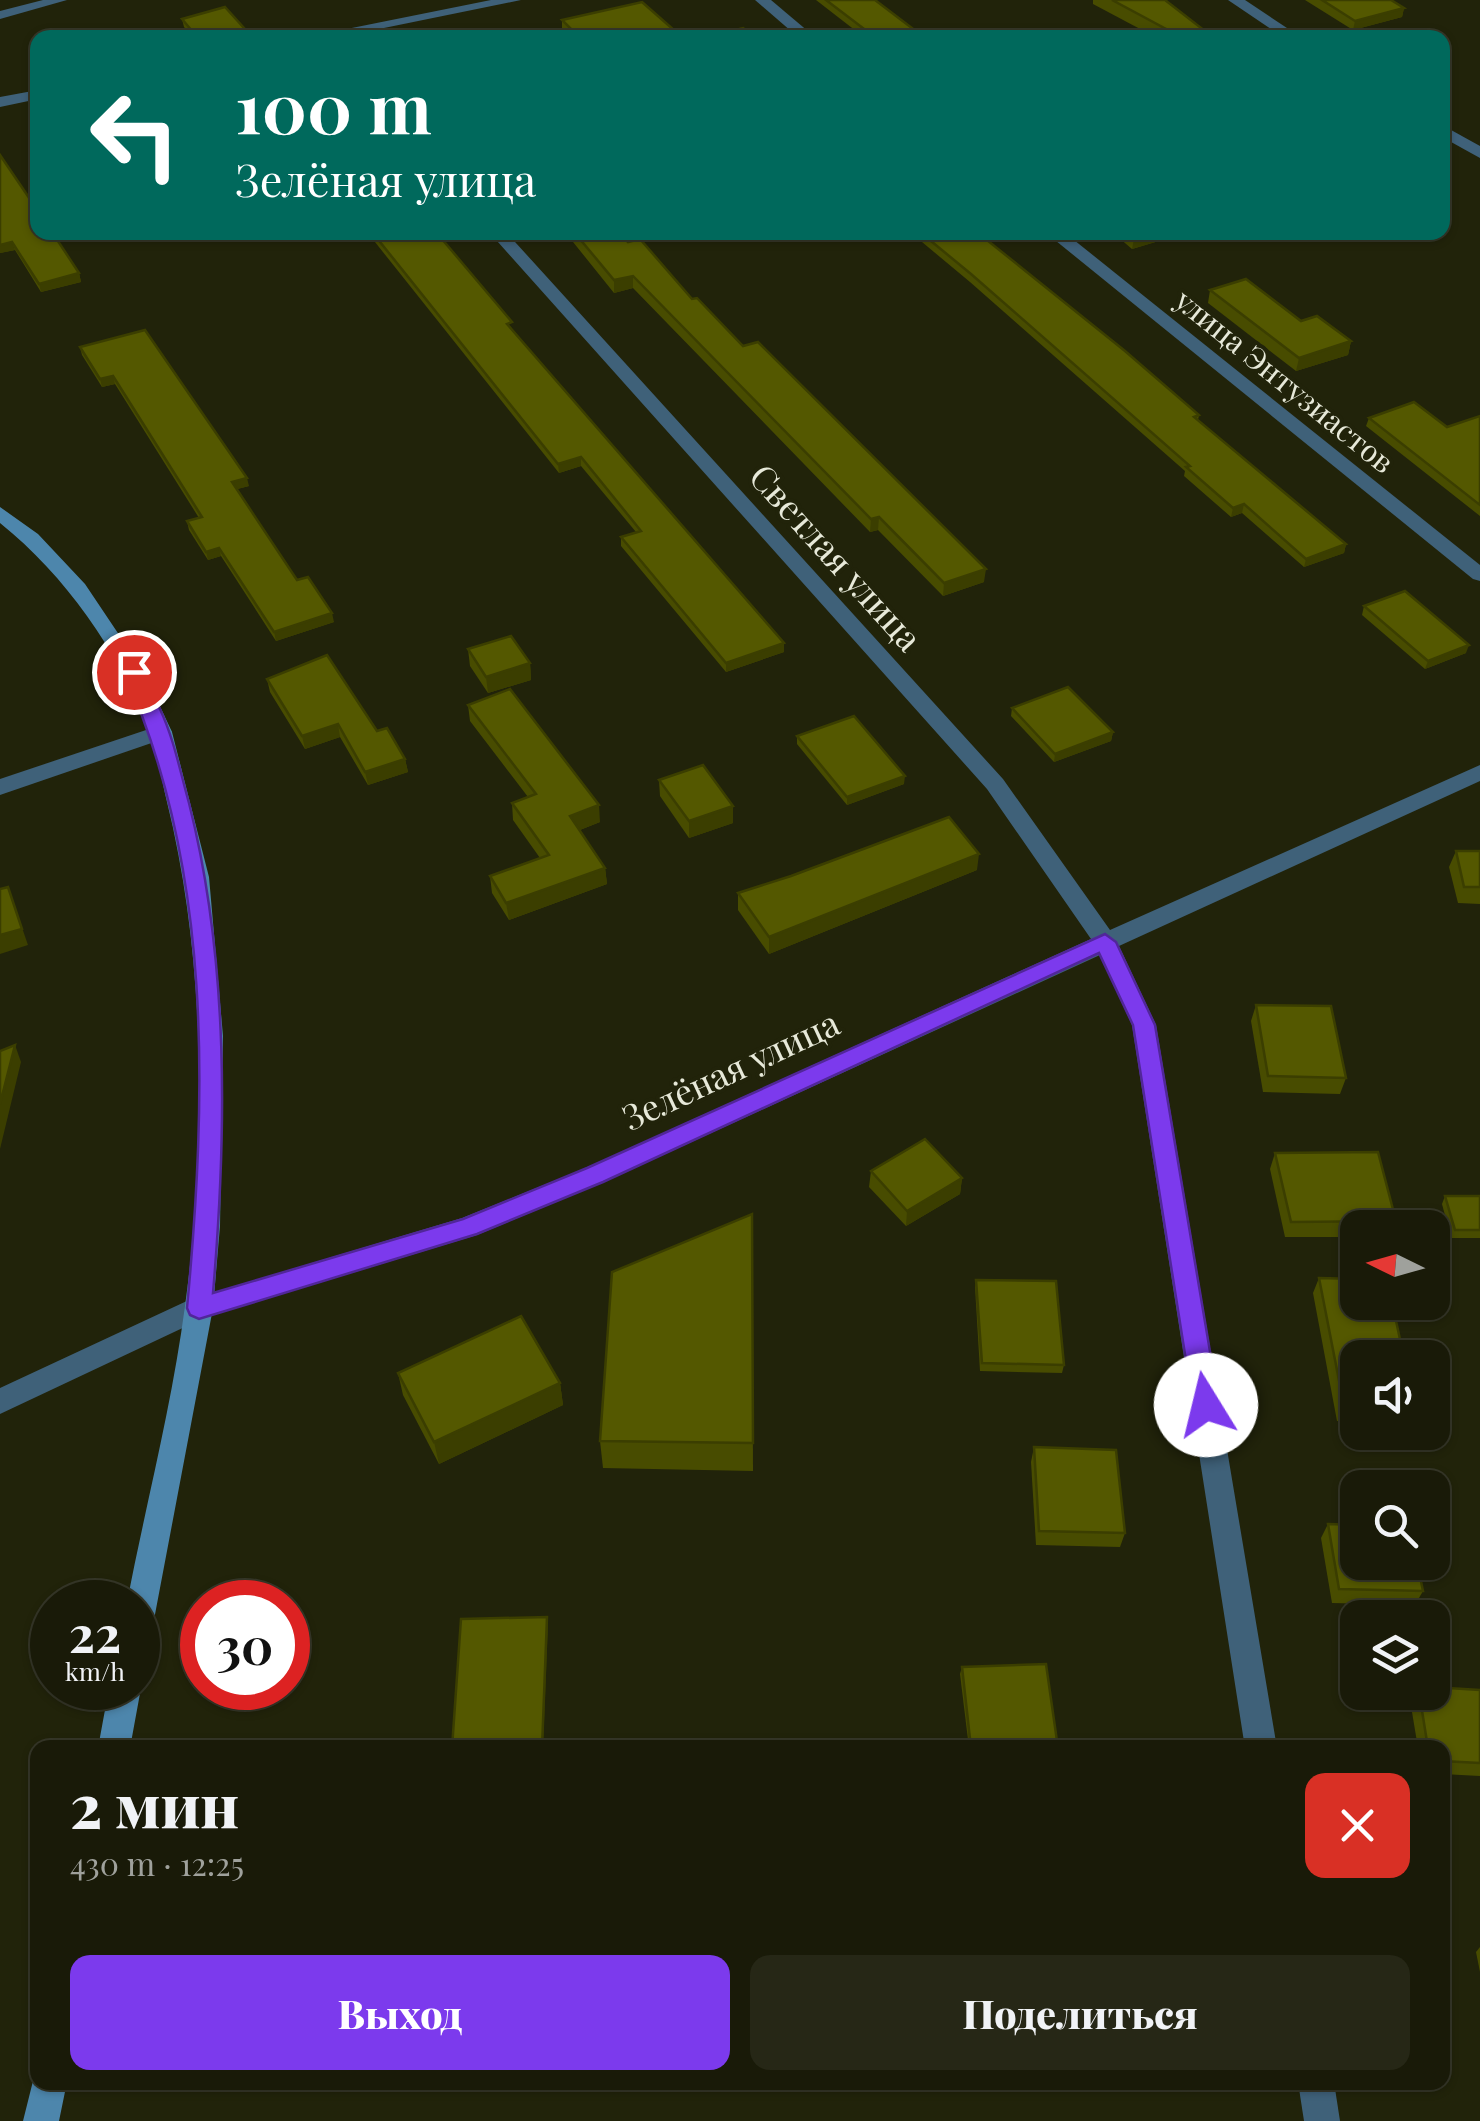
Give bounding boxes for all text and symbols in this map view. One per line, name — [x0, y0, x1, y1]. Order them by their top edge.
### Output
text: 100 m — [235, 58, 432, 152]
icon: left — [70, 70, 200, 200]
text: Зелёная улица — [235, 148, 536, 208]
street label: улица Энтузиастов — [1167, 279, 1403, 481]
street label: Светлая улица — [740, 453, 934, 660]
pin — [92, 630, 177, 715]
icon: arrive — [107, 645, 162, 700]
street label: Зелёная улица — [614, 998, 847, 1140]
north arrow — [1340, 1210, 1450, 1320]
map controls — [1340, 1210, 1450, 1710]
button: sound — [1340, 1340, 1450, 1450]
position arrow — [1154, 1353, 1258, 1457]
button: search — [1340, 1470, 1450, 1580]
speed limit sign: 30 — [180, 1580, 310, 1710]
text: 22 — [69, 1599, 121, 1666]
button: layers — [1340, 1600, 1450, 1710]
text: km/h — [65, 1654, 125, 1687]
text: 2 мин — [70, 1763, 239, 1843]
button: close — [1305, 1773, 1410, 1878]
text: 430 m · 12:25 — [70, 1841, 244, 1884]
button: Выход — [70, 1955, 730, 2070]
button: Поделиться — [750, 1955, 1410, 2070]

